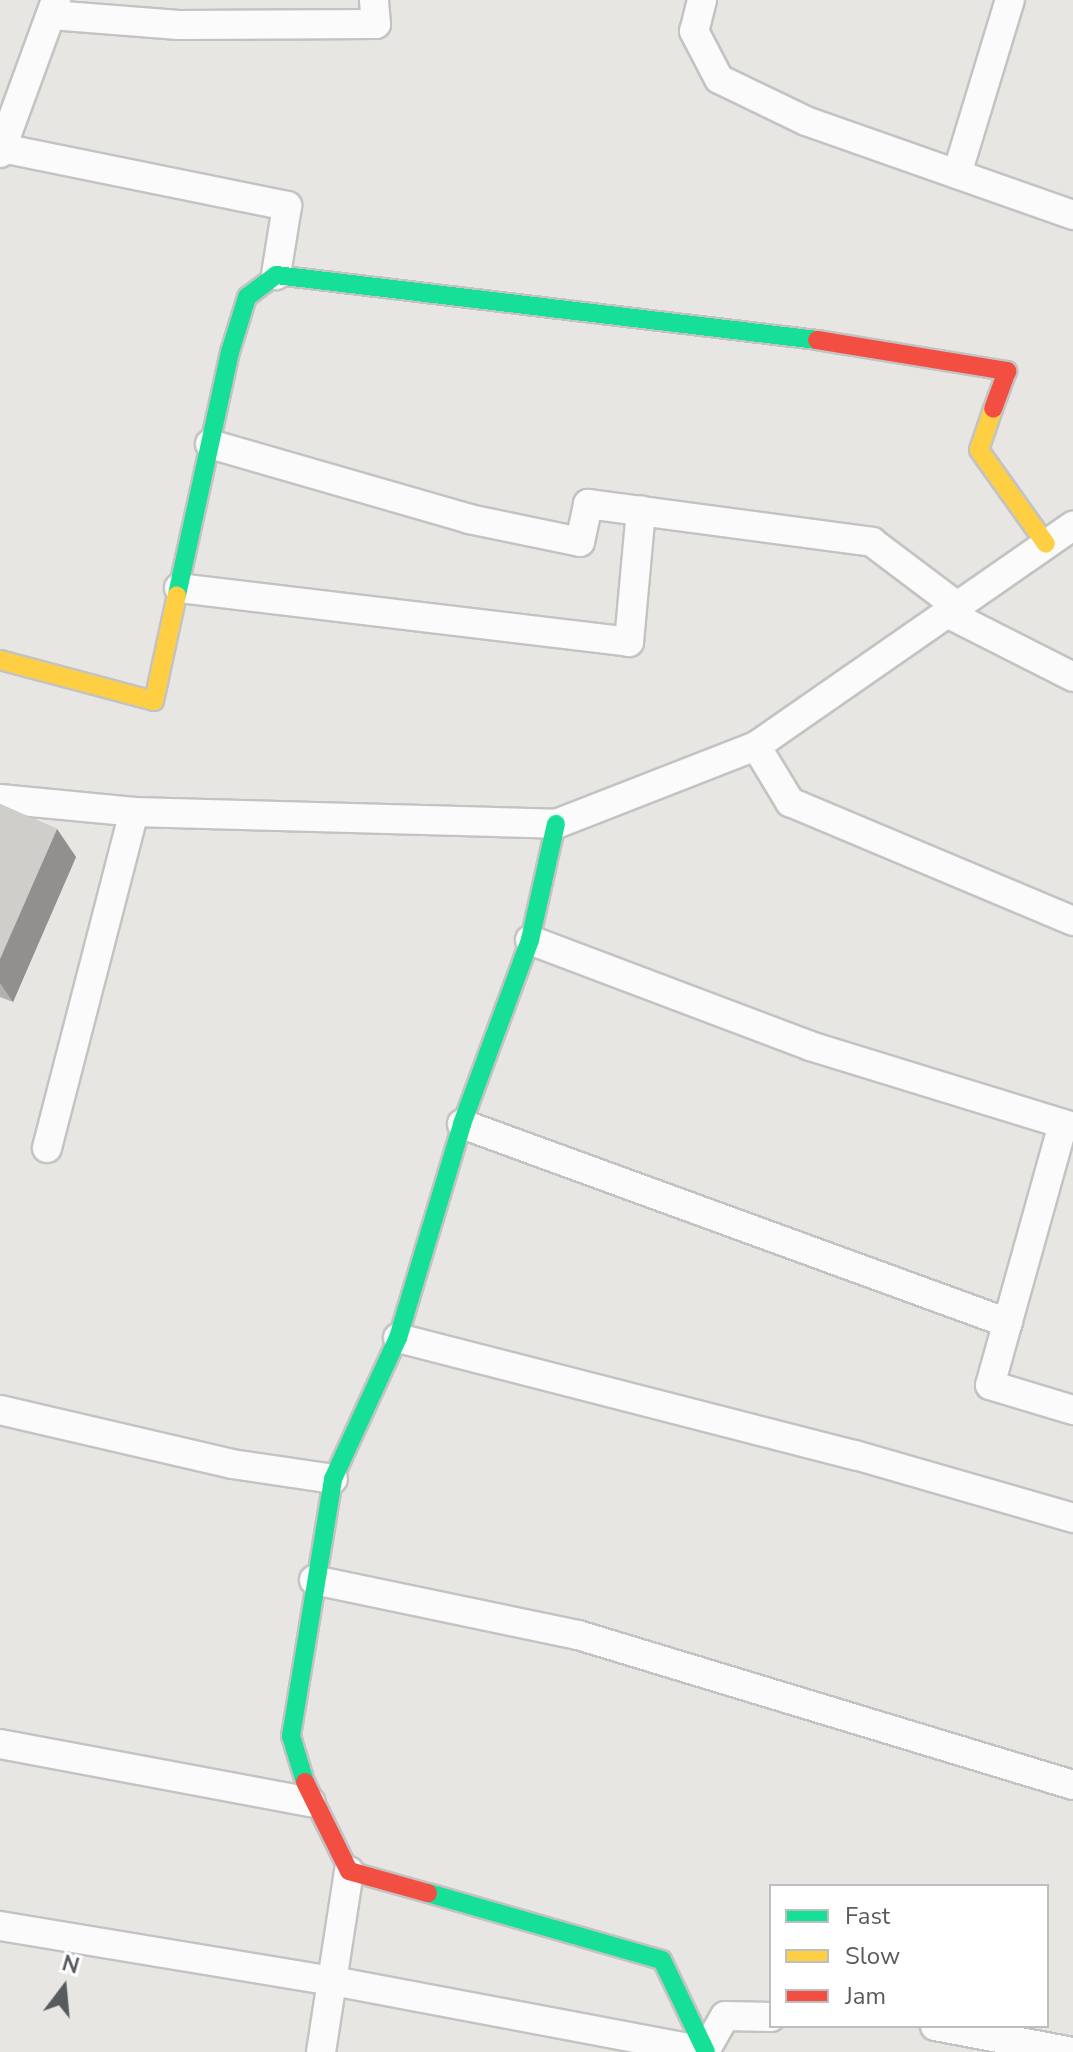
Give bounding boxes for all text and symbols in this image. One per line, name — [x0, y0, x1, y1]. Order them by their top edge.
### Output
legend — [769, 1884, 1049, 2028]
text: Fast — [845, 1900, 890, 1932]
text: Slow — [845, 1940, 900, 1972]
north arrow — [24, 1948, 104, 2028]
text: N — [59, 1948, 83, 1982]
text: Jam — [845, 1980, 886, 2012]

